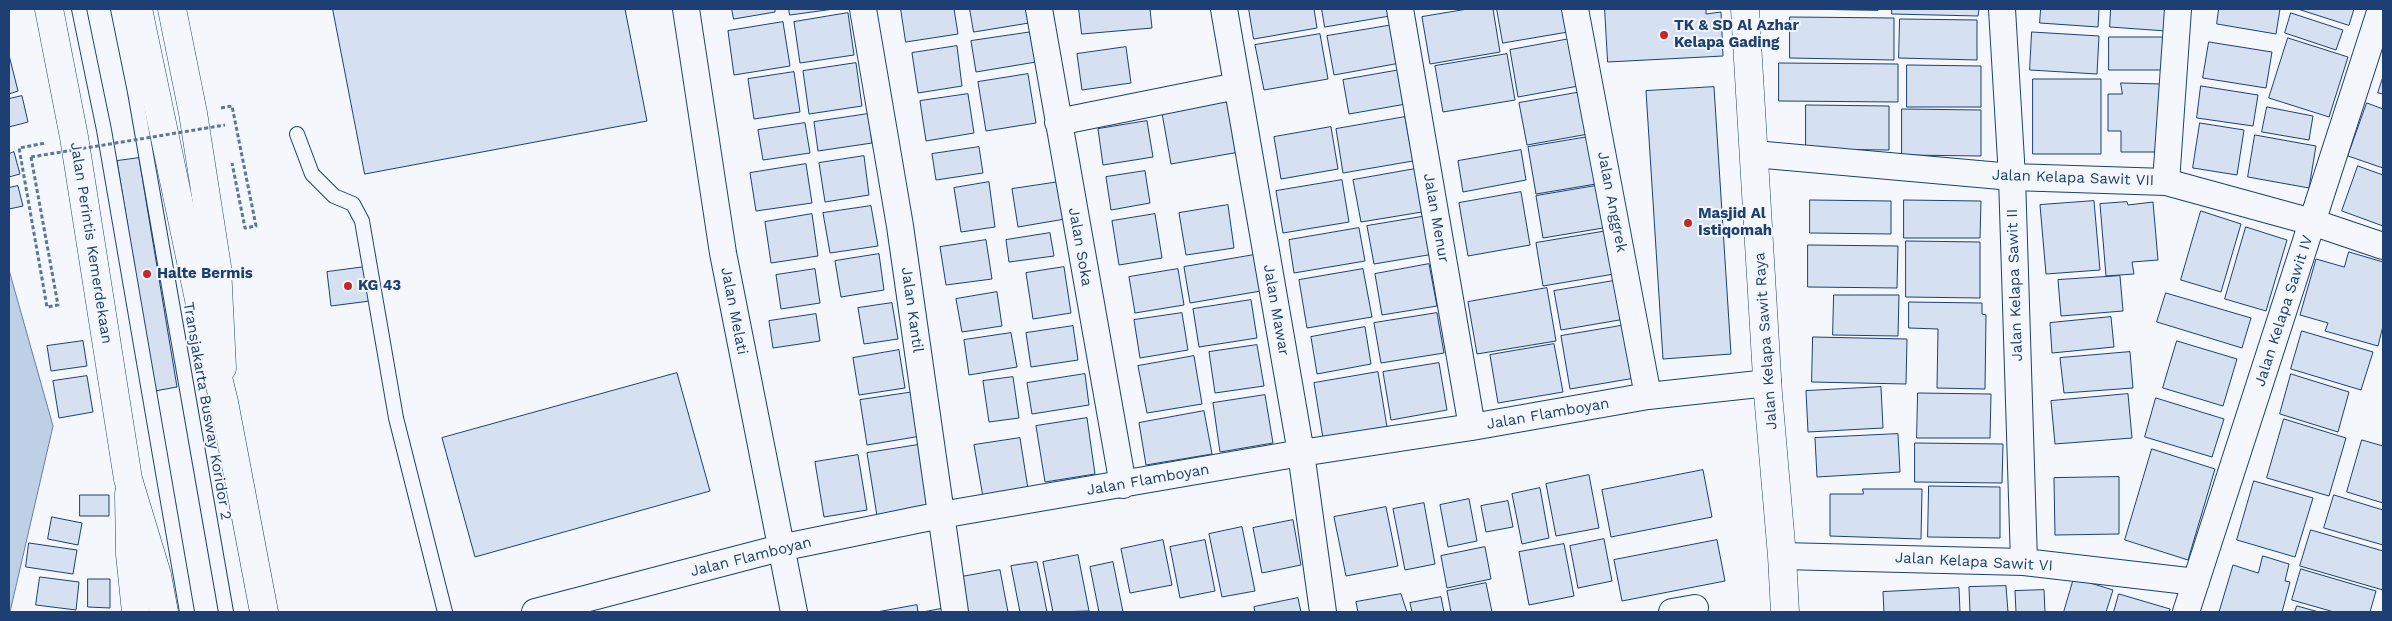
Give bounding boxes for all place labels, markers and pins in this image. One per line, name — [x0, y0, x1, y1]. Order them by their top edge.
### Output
place label: TK & SD Al Azhar Kelapa Gading — [1674, 17, 1799, 52]
marker: TK & SD Al Azhar Kelapa Gading — [1658, 29, 1670, 41]
place label: Masjid Al Istiqomah — [1698, 205, 1772, 240]
marker: Masjid Al Istiqomah — [1682, 217, 1694, 229]
place label: Halte Bermis — [157, 265, 253, 283]
marker: Halte Bermis — [141, 268, 153, 280]
place label: KG 43 — [358, 277, 401, 295]
marker: KG 43 — [342, 280, 354, 292]

